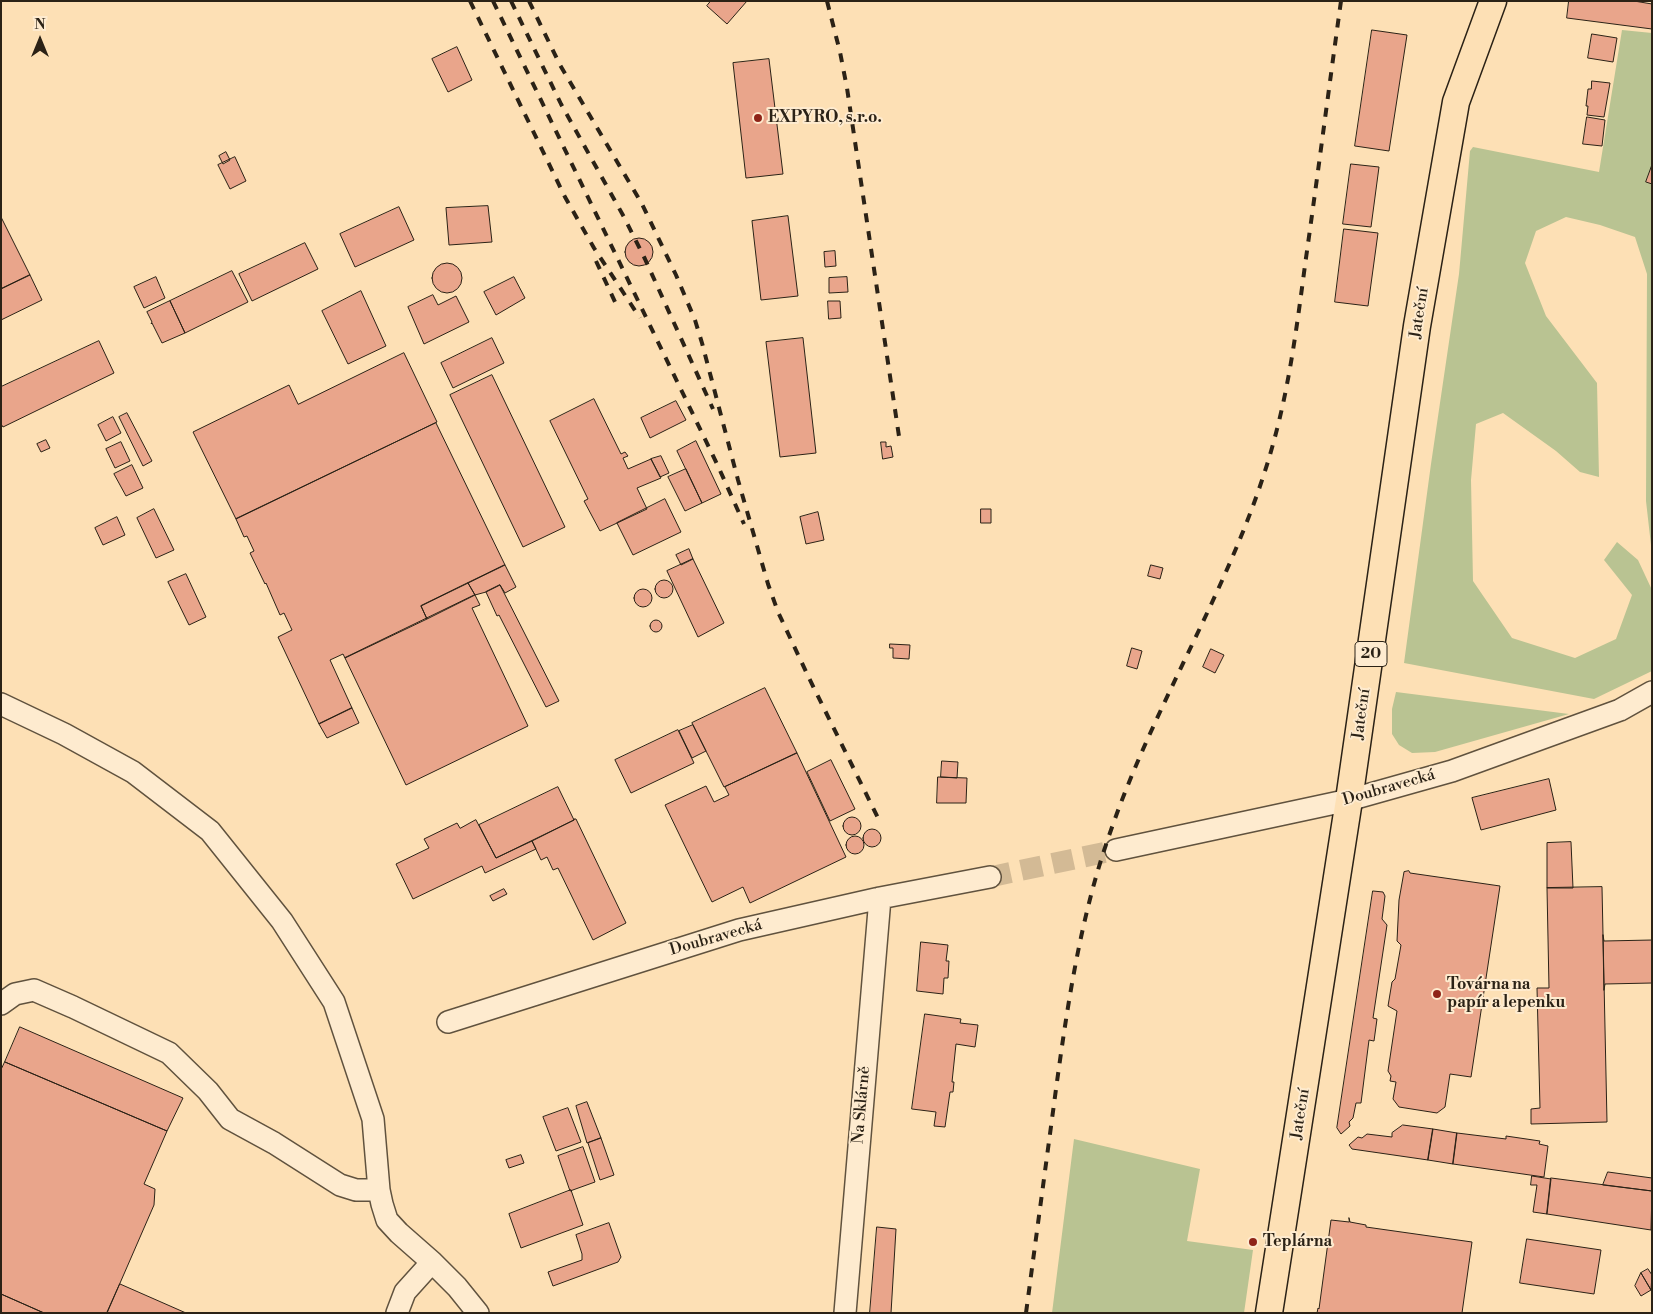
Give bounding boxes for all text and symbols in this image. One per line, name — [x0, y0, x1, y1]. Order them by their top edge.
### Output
north arrow — [15, 15, 65, 65]
text: N — [34, 16, 46, 34]
place label: EXPYRO, s.r.o. — [768, 108, 882, 128]
marker: EXPYRO, s.r.o. — [752, 112, 764, 124]
street label: Jateční — [1406, 286, 1434, 340]
road number: 20 — [1355, 642, 1387, 666]
street label: Jateční — [1349, 687, 1375, 741]
street label: Doubravecká — [1341, 766, 1437, 810]
street label: Doubravecká — [668, 916, 764, 960]
place label: Továrna na papír a lepenku — [1447, 975, 1565, 1013]
marker: Továrna na papír a lepenku — [1431, 988, 1443, 1000]
street label: Na Sklárně — [849, 1065, 875, 1145]
street label: Jateční — [1287, 1087, 1315, 1141]
place label: Teplárna — [1263, 1232, 1332, 1252]
marker: Teplárna — [1247, 1236, 1259, 1248]

